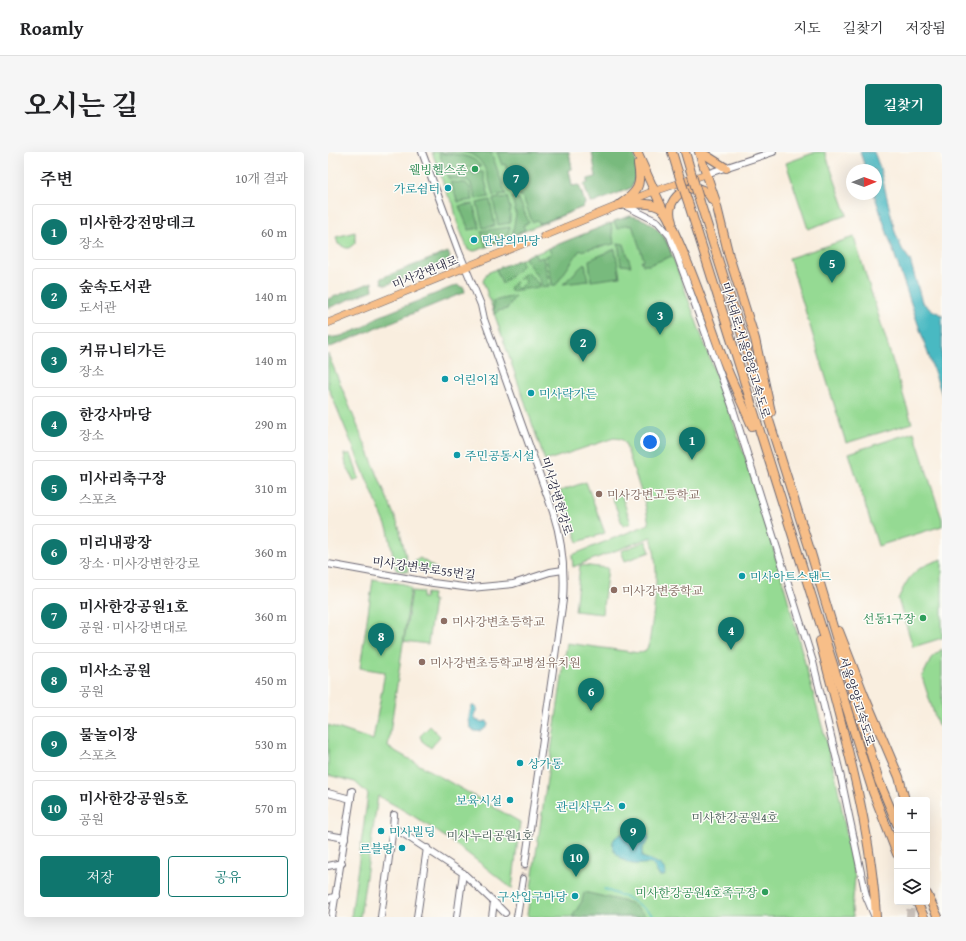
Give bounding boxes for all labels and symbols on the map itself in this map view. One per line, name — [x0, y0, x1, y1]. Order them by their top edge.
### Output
place label: 웰빙헬스존 — [409, 161, 467, 178]
marker: 웰빙헬스존 — [470, 164, 480, 174]
north arrow — [846, 164, 882, 200]
pin: 7 — [503, 165, 529, 198]
place label: 가로쉼터 — [394, 180, 440, 197]
marker: 가로쉼터 — [443, 183, 453, 193]
place label: 만남의마당 — [482, 232, 540, 249]
marker: 만남의마당 — [469, 235, 479, 245]
pin: 5 — [819, 250, 845, 283]
street label: 미사강변대로 — [390, 251, 461, 293]
street label: 미사대로;서울양양고속도로 — [717, 280, 775, 421]
pin: 3 — [647, 302, 673, 335]
pin: 2 — [570, 329, 596, 362]
place label: 어린이집 — [453, 371, 499, 388]
marker: 어린이집 — [440, 374, 450, 384]
place label: 미사락가든 — [539, 385, 597, 402]
marker: 미사락가든 — [526, 388, 536, 398]
pin: 1 — [679, 427, 705, 460]
your location — [640, 432, 660, 452]
place label: 주민공동시설 — [465, 447, 535, 464]
marker: 주민공동시설 — [452, 450, 462, 460]
street label: 미사강변한강로 — [537, 455, 577, 538]
place label: 미사강변고등학교 — [607, 486, 700, 503]
marker: 미사강변고등학교 — [594, 489, 604, 499]
street label: 미사강변북로55번길 — [371, 552, 477, 584]
place label: 미사아트스탠드 — [750, 568, 832, 585]
marker: 미사아트스탠드 — [737, 571, 747, 581]
place label: 미사강변중학교 — [622, 582, 704, 599]
marker: 미사강변중학교 — [609, 585, 619, 595]
place label: 선동1구장 — [863, 610, 915, 627]
place label: 미사강변초등학교 — [452, 613, 545, 630]
marker: 선동1구장 — [918, 613, 928, 623]
marker: 미사강변초등학교 — [439, 616, 449, 626]
pin: 4 — [718, 617, 744, 650]
pin: 8 — [368, 623, 394, 656]
place label: 미사강변초등학교병설유치원 — [430, 654, 581, 671]
street label: 서울양양고속도로 — [835, 654, 880, 748]
marker: 미사강변초등학교병설유치원 — [417, 657, 427, 667]
pin: 6 — [578, 678, 604, 711]
place label: 상가동 — [528, 755, 563, 772]
marker: 상가동 — [515, 758, 525, 768]
place label: 보육시설 — [456, 792, 502, 809]
marker: 보육시설 — [505, 795, 515, 805]
place label: 관리사무소 — [556, 798, 614, 815]
marker: 관리사무소 — [617, 801, 627, 811]
park label: 미사한강공원4호 — [692, 809, 779, 826]
pin: 9 — [620, 818, 646, 851]
place label: 미사빌딩 — [389, 823, 435, 840]
marker: 미사빌딩 — [376, 826, 386, 836]
park label: 미사누리공원1호 — [447, 827, 534, 844]
place label: 르블랑 — [359, 840, 394, 857]
marker: 르블랑 — [397, 843, 407, 853]
pin: 10 — [563, 844, 589, 877]
place label: 미사한강공원4호족구장 — [635, 884, 757, 901]
marker: 미사한강공원4호족구장 — [760, 887, 770, 897]
place label: 구산입구마당 — [497, 888, 567, 905]
marker: 구산입구마당 — [570, 891, 580, 901]

